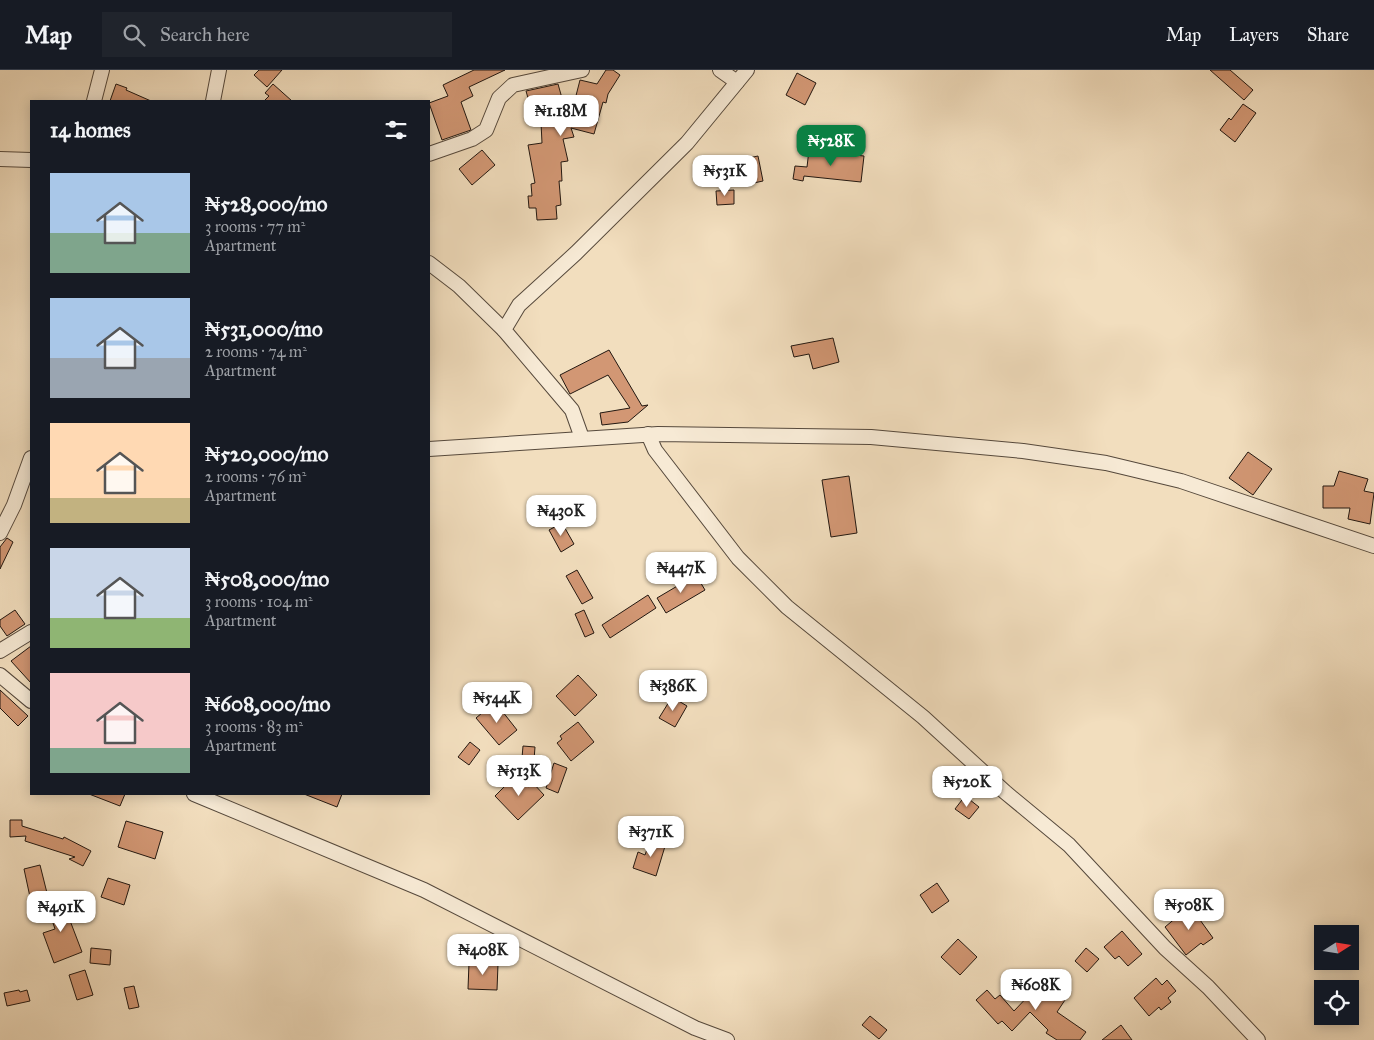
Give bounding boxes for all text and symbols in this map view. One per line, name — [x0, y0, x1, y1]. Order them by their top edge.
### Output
search box — [102, 12, 452, 57]
text: Map — [25, 20, 72, 50]
icon: search — [120, 21, 148, 49]
text: Search here — [160, 23, 250, 46]
text: Map — [1166, 24, 1201, 46]
text: Layers — [1229, 24, 1279, 46]
text: Share — [1307, 24, 1349, 46]
pin: ₦1.18M — [520, 94, 602, 137]
text: ₦1.18M — [535, 101, 587, 120]
icon: filters — [382, 116, 410, 144]
text: 14 homes — [50, 117, 131, 143]
pin: ₦528K — [796, 124, 866, 167]
text: ₦528K — [808, 131, 854, 150]
pin: ₦531K — [690, 154, 760, 197]
text: ₦531K — [703, 161, 747, 180]
text: ₦528,000/mo — [205, 191, 328, 217]
icon: home — [90, 193, 150, 253]
text: 3 rooms · 77 m² — [205, 217, 305, 236]
text: Apartment — [205, 236, 277, 255]
text: ₦531,000/mo — [205, 316, 323, 342]
icon: home — [90, 318, 150, 378]
text: 2 rooms · 74 m² — [205, 342, 307, 361]
text: Apartment — [205, 361, 277, 380]
text: ₦520,000/mo — [205, 441, 329, 467]
icon: home — [90, 443, 150, 503]
text: 2 rooms · 76 m² — [205, 467, 306, 486]
text: Apartment — [205, 486, 277, 505]
pin: ₦430K — [526, 494, 596, 537]
text: ₦430K — [537, 501, 585, 520]
pin: ₦447K — [646, 552, 716, 594]
text: ₦447K — [657, 558, 705, 577]
text: ₦508,000/mo — [205, 566, 329, 592]
icon: home — [90, 568, 150, 628]
text: 3 rooms · 104 m² — [205, 592, 313, 611]
text: Apartment — [205, 611, 277, 630]
pin: ₦386K — [638, 670, 708, 712]
text: ₦386K — [650, 676, 696, 695]
pin: ₦544K — [462, 682, 532, 724]
text: ₦544K — [473, 688, 521, 707]
text: ₦608,000/mo — [205, 691, 330, 717]
icon: home — [90, 693, 150, 753]
text: 3 rooms · 83 m² — [205, 717, 303, 736]
text: Apartment — [205, 736, 277, 755]
pin: ₦513K — [484, 754, 554, 797]
text: ₦513K — [497, 761, 541, 780]
pin: ₦520K — [932, 766, 1002, 808]
text: ₦520K — [943, 772, 991, 791]
pin: ₦371K — [616, 816, 686, 858]
text: ₦371K — [629, 822, 673, 841]
pin: ₦508K — [1154, 888, 1224, 931]
pin: ₦491K — [26, 890, 96, 933]
text: ₦508K — [1165, 895, 1213, 914]
text: ₦491K — [38, 897, 84, 916]
north arrow — [1314, 925, 1359, 970]
map controls — [1314, 925, 1359, 1025]
pin: ₦408K — [448, 934, 518, 976]
text: ₦408K — [458, 940, 508, 959]
pin: ₦608K — [1001, 968, 1071, 1011]
text: ₦608K — [1012, 975, 1060, 994]
button: locate — [1314, 980, 1359, 1025]

